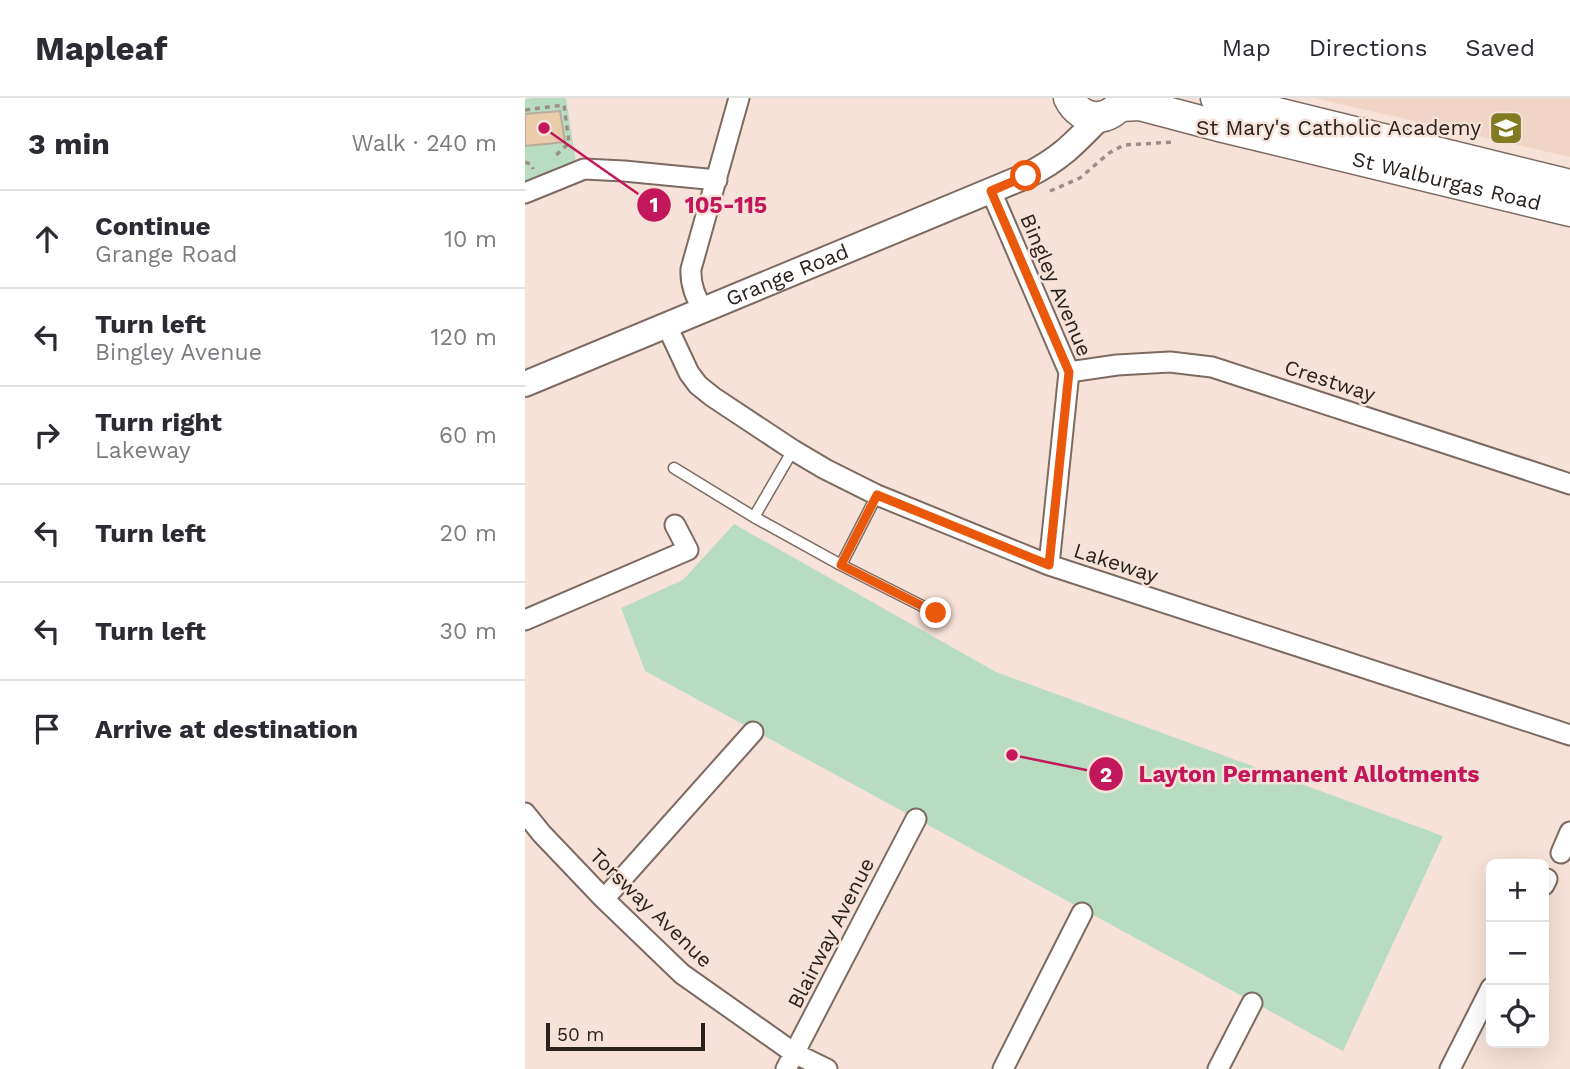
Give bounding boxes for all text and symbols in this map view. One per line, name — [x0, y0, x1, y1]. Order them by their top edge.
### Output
text: Mapleaf — [35, 29, 167, 68]
text: Map — [1222, 34, 1271, 62]
text: Directions — [1309, 34, 1427, 62]
text: Saved — [1465, 34, 1535, 62]
school or university icon: St Mary's Catholic Academy — [1487, 109, 1525, 147]
place label: St Mary's Catholic Academy — [1196, 115, 1481, 140]
text: 3 min — [28, 126, 110, 161]
text: Walk · 240 m — [352, 130, 497, 157]
street label: St Walburgas Road — [1350, 146, 1544, 216]
route start — [1010, 160, 1041, 191]
callout: 105-115 — [636, 183, 782, 227]
text: 1 — [649, 192, 659, 217]
text: 105-115 — [685, 192, 767, 219]
street label: Bingley Avenue — [1015, 210, 1098, 360]
text: Continue — [95, 211, 211, 241]
icon: ahead — [28, 220, 66, 258]
text: 10 m — [444, 226, 497, 253]
street label: Grange Road — [722, 238, 852, 311]
text: Grange Road — [95, 241, 237, 268]
text: Turn left — [95, 309, 206, 339]
icon: left — [28, 318, 66, 356]
text: 120 m — [431, 324, 497, 351]
text: Bingley Avenue — [95, 339, 262, 366]
street label: Crestway — [1282, 354, 1379, 407]
text: Turn right — [95, 407, 222, 437]
icon: right — [28, 416, 66, 454]
text: 60 m — [439, 422, 497, 449]
text: Lakeway — [95, 437, 191, 464]
icon: left — [28, 514, 66, 552]
text: Turn left — [95, 518, 206, 548]
text: 20 m — [440, 520, 497, 547]
street label: Lakeway — [1071, 537, 1162, 588]
route end — [920, 597, 951, 628]
icon: left — [28, 612, 66, 650]
text: Turn left — [95, 616, 206, 646]
text: 30 m — [440, 618, 497, 645]
icon: arrive — [28, 710, 66, 748]
text: Arrive at destination — [95, 714, 358, 744]
callout: Layton Permanent Allotments — [1089, 752, 1493, 796]
text: Layton Permanent Allotments — [1139, 761, 1479, 788]
text: 2 — [1100, 762, 1112, 787]
street label: Torsway Avenue — [585, 843, 718, 973]
street label: Blairway Avenue — [782, 853, 879, 1012]
map controls — [1486, 859, 1549, 1048]
button: + — [1486, 859, 1549, 922]
button: − — [1486, 922, 1549, 985]
button: locate — [1486, 985, 1549, 1048]
scale bar — [546, 1020, 705, 1052]
text: 50 m — [557, 1023, 604, 1046]

